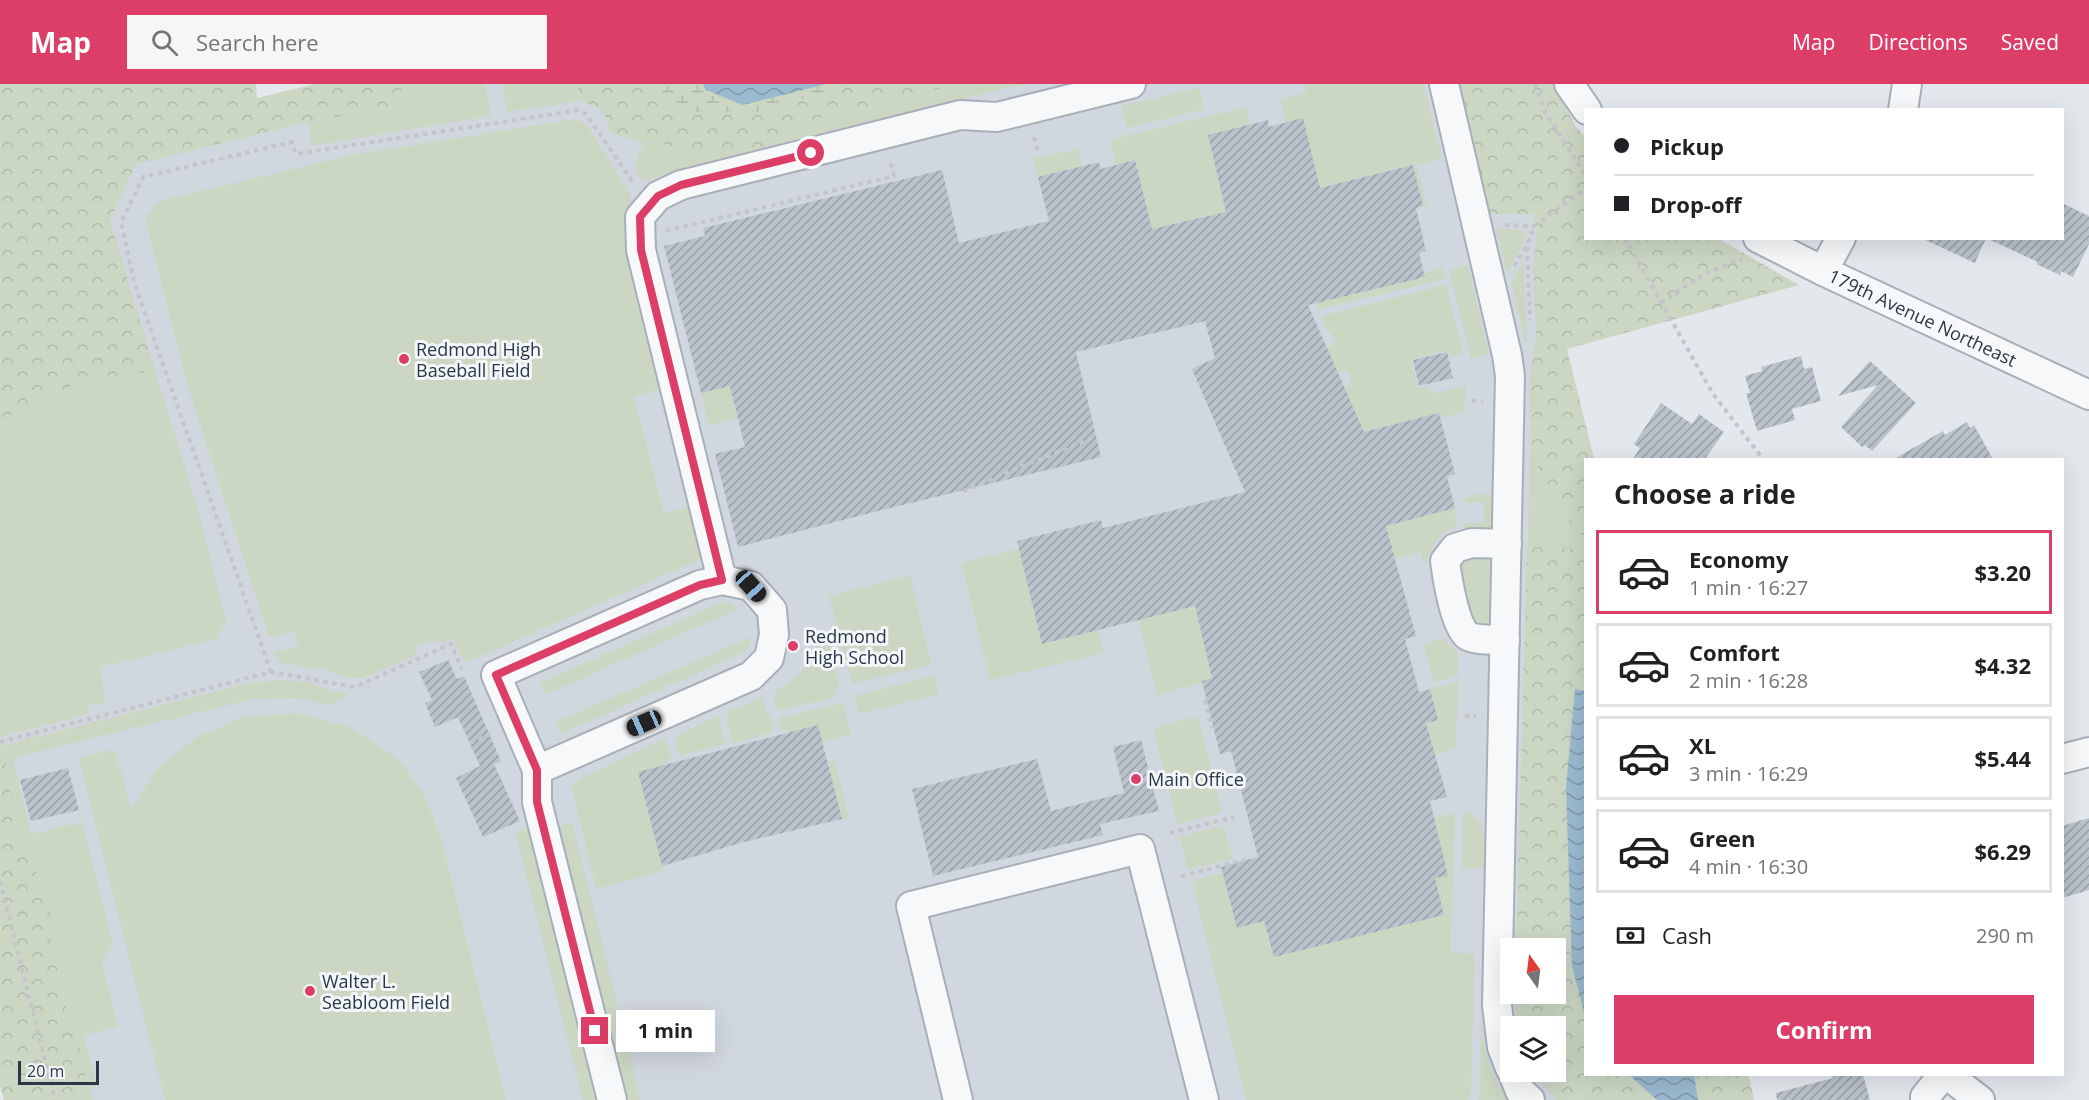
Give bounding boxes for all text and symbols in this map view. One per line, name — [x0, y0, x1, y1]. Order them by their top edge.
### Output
search box — [127, 15, 547, 69]
text: Map — [30, 23, 91, 61]
icon: search — [148, 26, 181, 59]
text: Search here — [196, 27, 319, 57]
text: Map — [1792, 28, 1835, 56]
text: Directions — [1868, 28, 1968, 56]
text: Saved — [2001, 28, 2059, 56]
text: Pickup — [1650, 131, 1724, 161]
route start — [797, 139, 824, 166]
text: Drop-off — [1650, 189, 1742, 219]
street label: 179th Avenue Northeast — [1825, 263, 2021, 372]
place label: Redmond High Baseball Field — [416, 337, 541, 382]
marker: Redmond High Baseball Field — [397, 352, 411, 366]
text: Choose a ride — [1614, 475, 1796, 512]
text: Economy — [1689, 544, 1788, 574]
icon: car — [1617, 545, 1671, 599]
text: $3.20 — [1974, 557, 2031, 587]
car — [732, 567, 770, 605]
text: 1 min · 16:27 — [1689, 574, 1808, 601]
place label: Redmond High School — [805, 624, 904, 669]
text: Comfort — [1689, 637, 1780, 667]
icon: car — [1617, 638, 1671, 692]
marker: Redmond High School — [786, 639, 800, 653]
text: $4.32 — [1974, 650, 2031, 680]
text: 2 min · 16:28 — [1689, 667, 1808, 694]
car — [624, 707, 664, 739]
text: XL — [1689, 730, 1716, 760]
icon: car — [1617, 731, 1671, 785]
text: $5.44 — [1974, 743, 2031, 773]
text: 3 min · 16:29 — [1689, 760, 1808, 787]
place label: Main Office — [1148, 767, 1244, 791]
marker: Main Office — [1129, 772, 1143, 786]
text: Green — [1689, 823, 1755, 853]
icon: car — [1617, 824, 1671, 878]
text: $6.29 — [1974, 836, 2031, 866]
text: 4 min · 16:30 — [1689, 853, 1808, 880]
icon: cash — [1614, 919, 1647, 952]
text: Cash — [1662, 920, 1712, 950]
text: 290 m — [1976, 922, 2034, 949]
north arrow — [1500, 938, 1566, 1004]
map controls — [1500, 938, 1566, 1082]
place label: Walter L. Seabloom Field — [322, 969, 450, 1014]
marker: Walter L. Seabloom Field — [303, 984, 317, 998]
button: Confirm — [1614, 995, 2034, 1064]
callout: 1 min — [616, 1010, 715, 1052]
button: layers — [1500, 1016, 1566, 1082]
route end — [581, 1017, 608, 1044]
text: 1 min — [638, 1017, 693, 1044]
scale bar — [18, 1058, 99, 1086]
text: 20 m — [27, 1060, 64, 1082]

